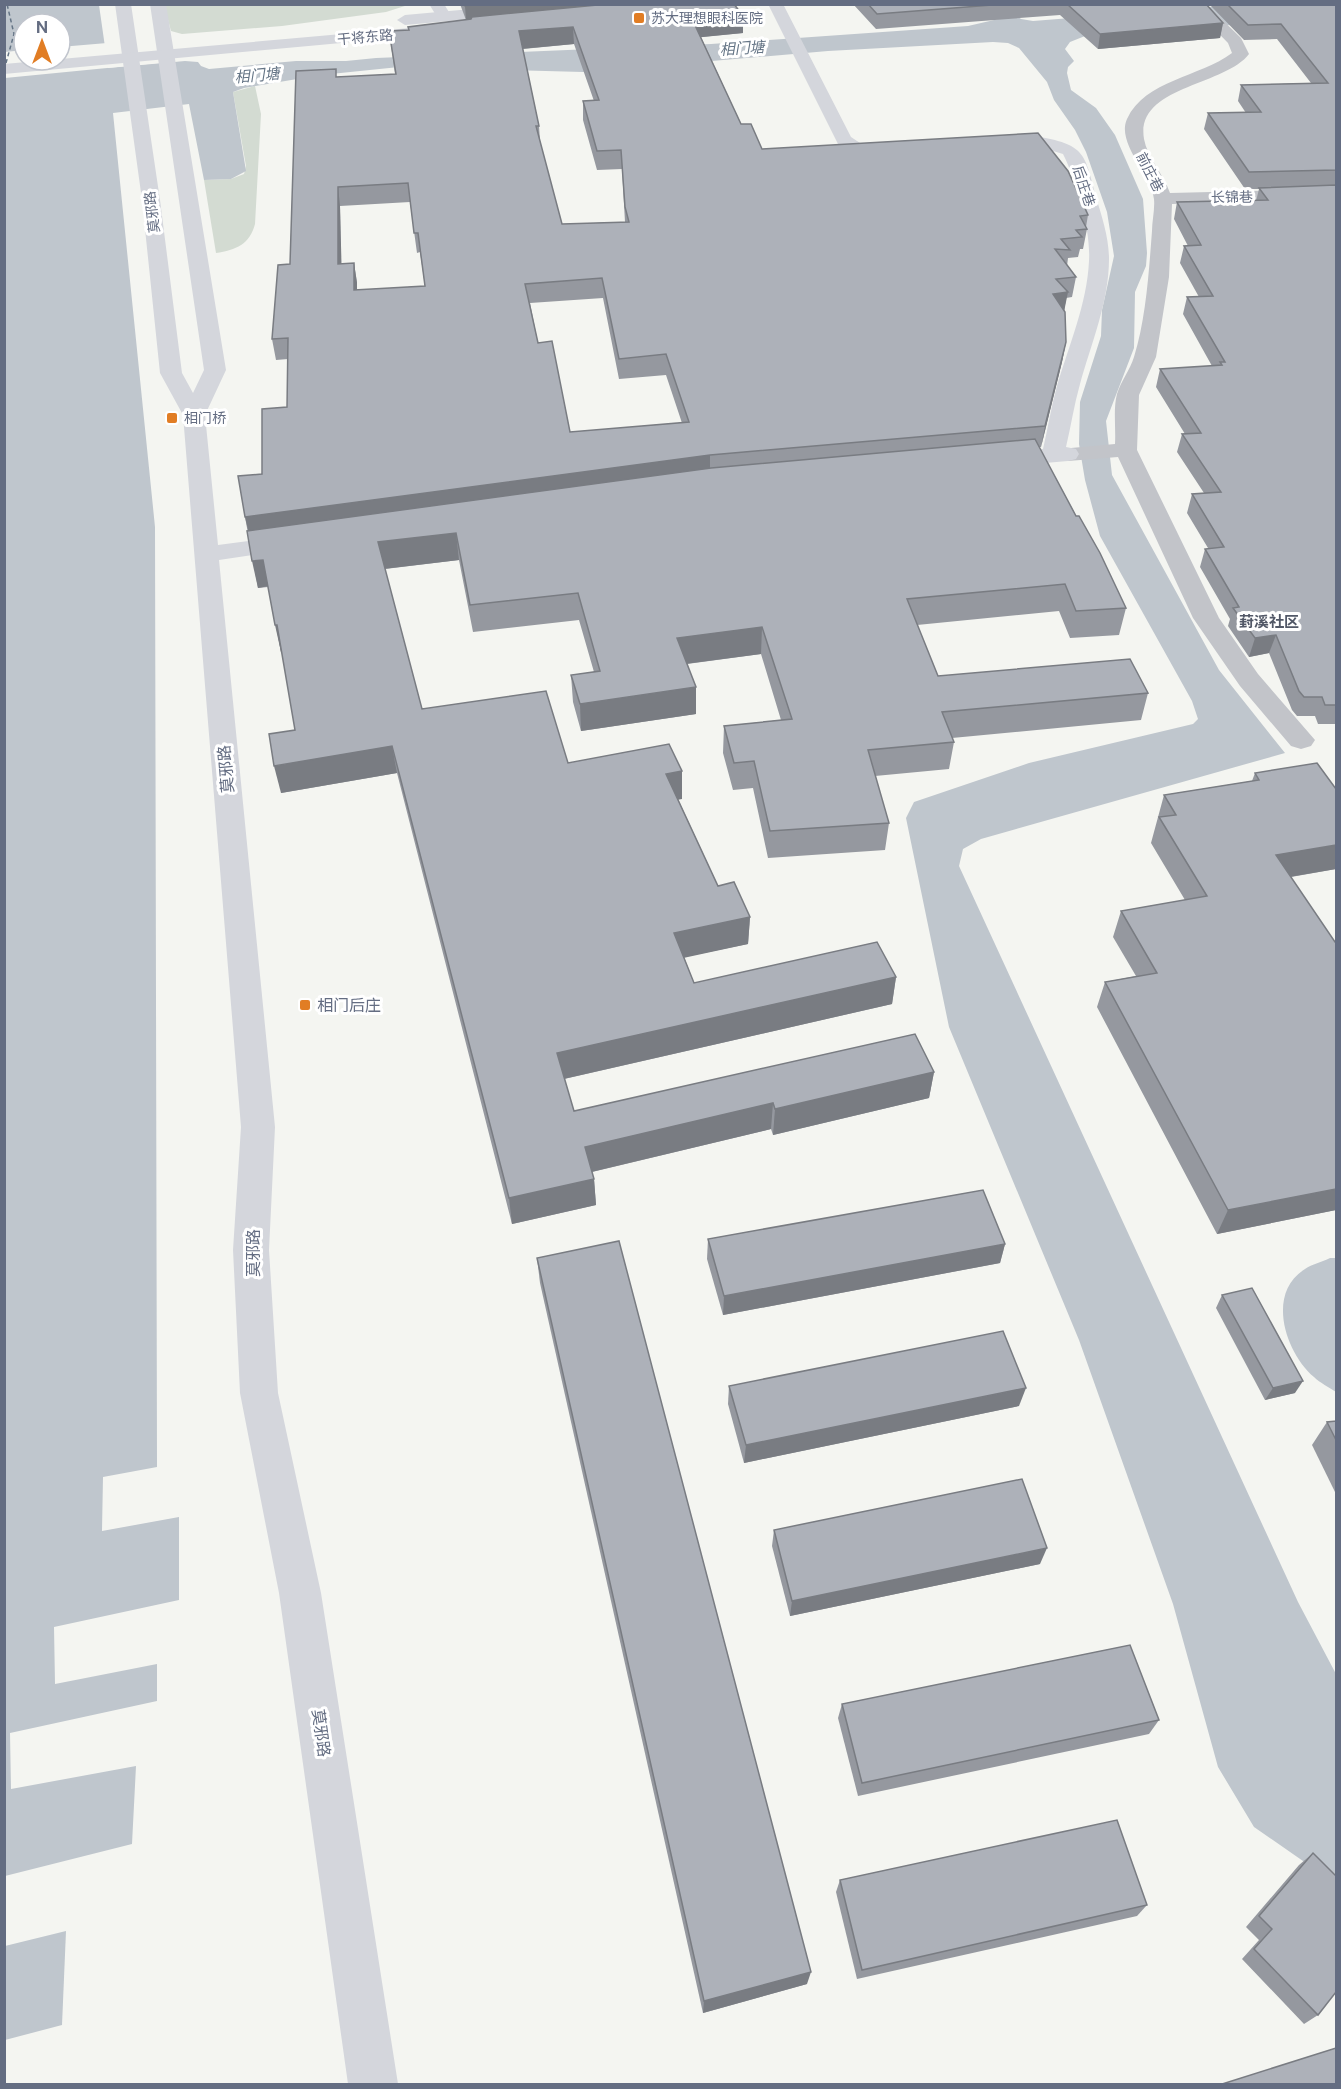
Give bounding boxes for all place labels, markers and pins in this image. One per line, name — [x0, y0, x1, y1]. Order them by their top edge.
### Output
place label: 苏大理想眼科医院 — [651, 10, 763, 26]
marker: 苏大理想眼科医院 — [632, 11, 646, 25]
place label: 相门桥 — [184, 410, 226, 426]
marker: 相门桥 — [165, 411, 179, 425]
place label: 相门后庄 — [317, 996, 381, 1015]
marker: 相门后庄 — [298, 998, 312, 1012]

